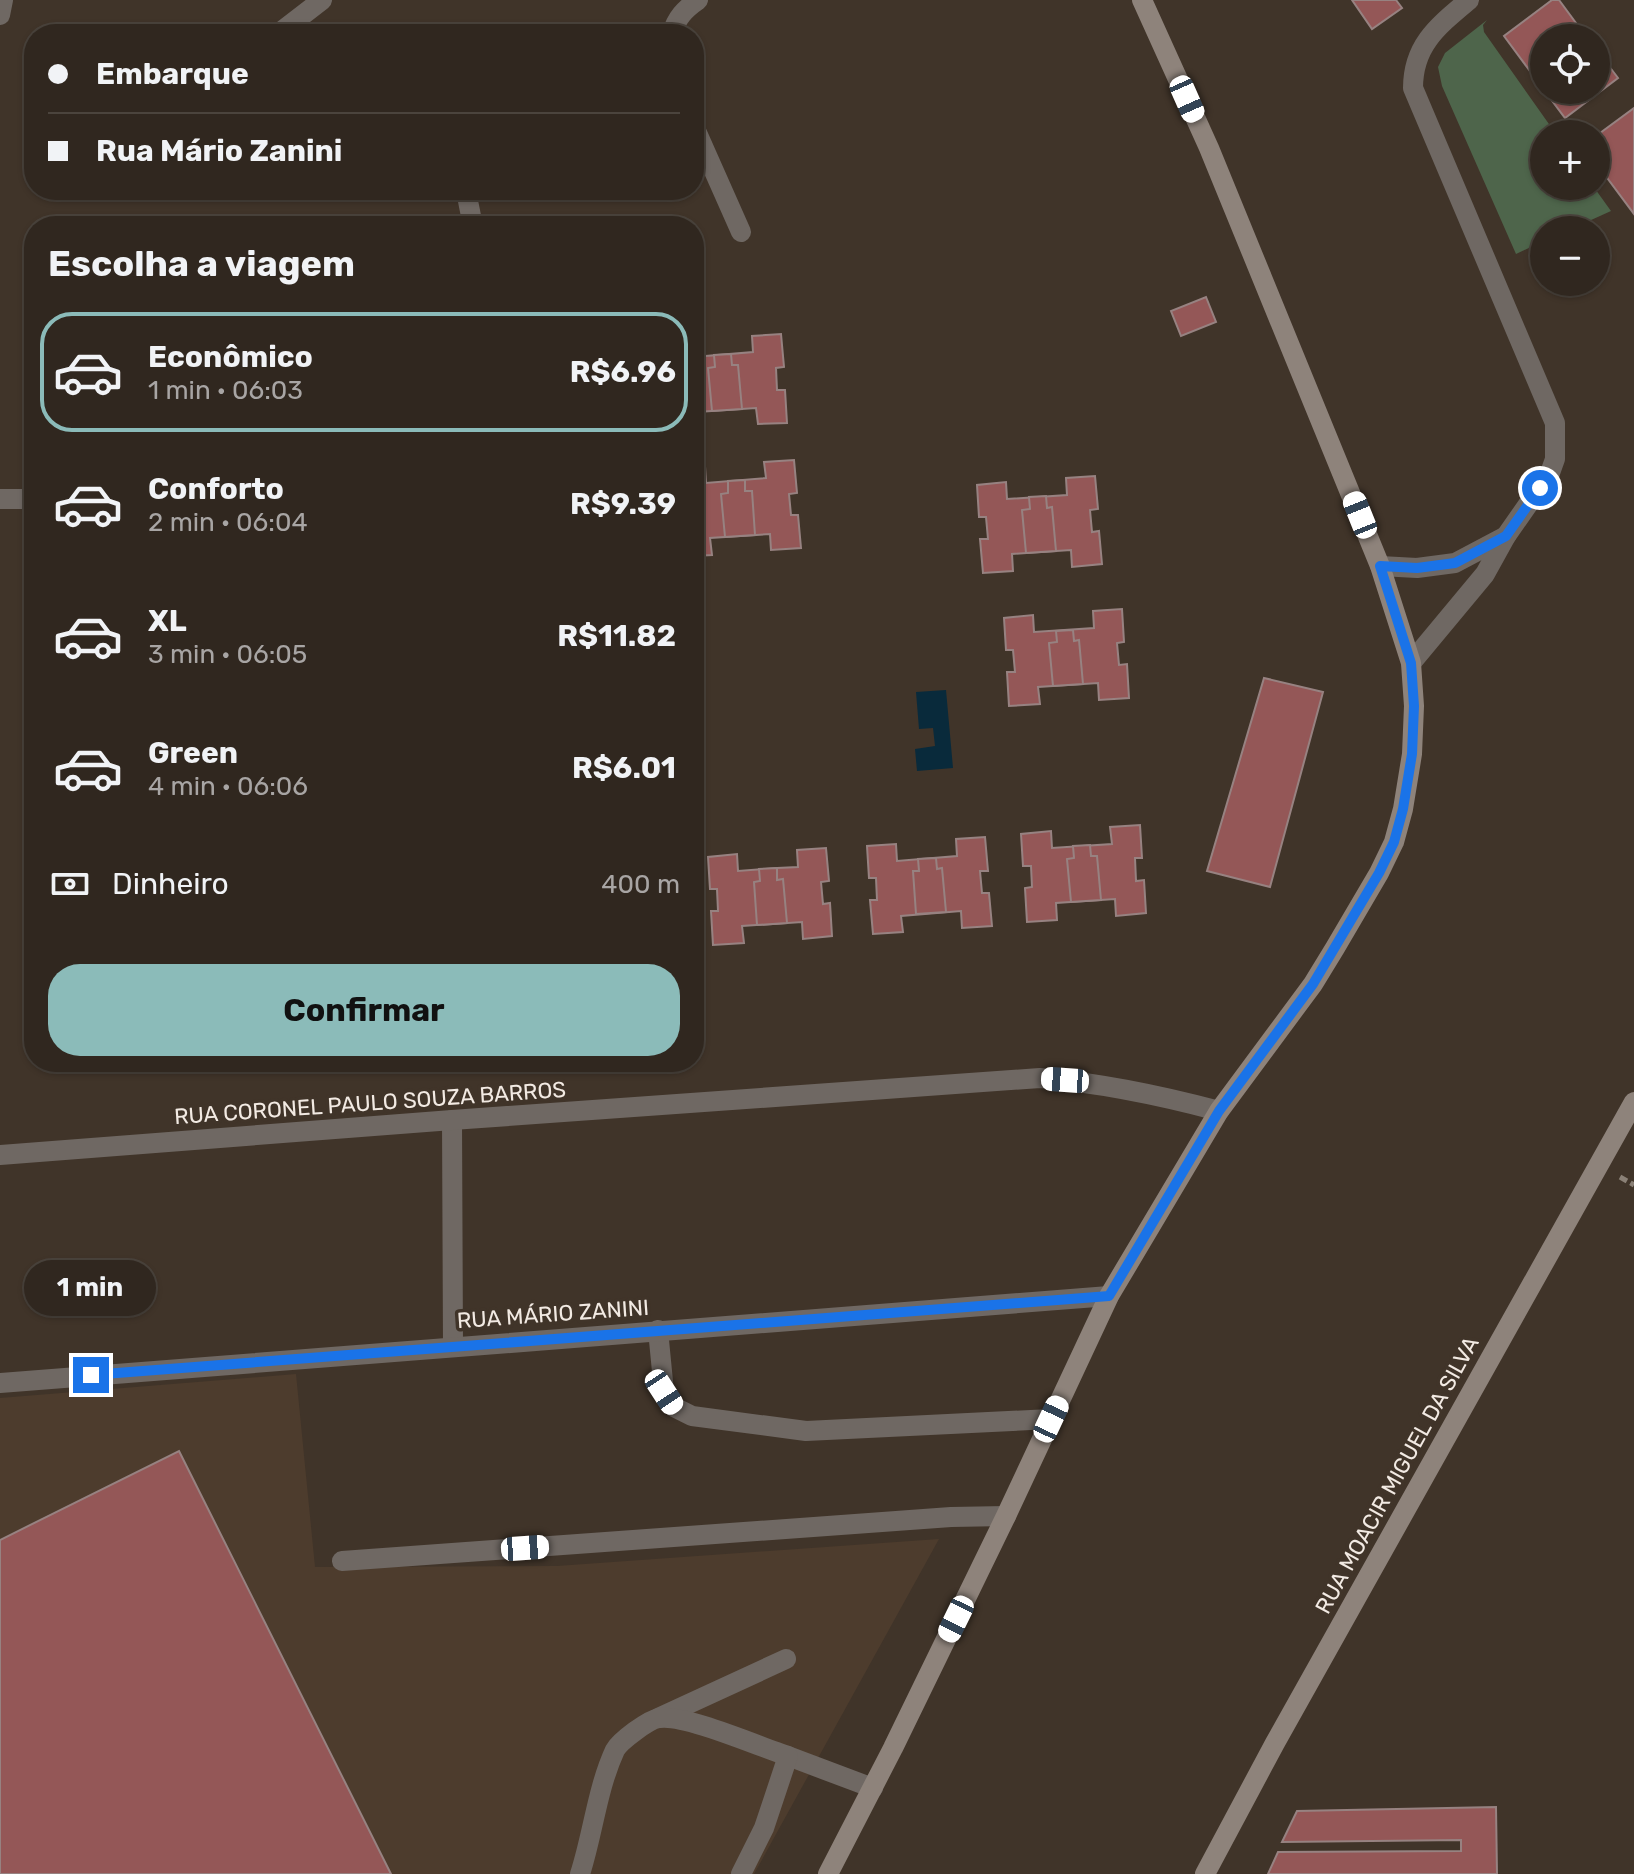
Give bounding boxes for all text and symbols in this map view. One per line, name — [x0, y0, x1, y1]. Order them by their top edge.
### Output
map controls — [1530, 24, 1610, 296]
button: locate — [1530, 24, 1610, 104]
text: Embarque — [96, 56, 249, 92]
car — [1166, 72, 1208, 126]
button: + — [1530, 120, 1610, 200]
text: Rua Mário Zanini — [96, 133, 342, 169]
button: − — [1530, 216, 1610, 296]
text: Escolha a viagem — [48, 242, 355, 285]
icon: car — [52, 336, 124, 408]
text: Econômico — [148, 339, 313, 375]
text: R$6.96 — [570, 354, 676, 390]
text: 1 min · 06:03 — [148, 375, 303, 406]
icon: car — [52, 468, 124, 540]
route start — [1522, 470, 1558, 506]
text: Conforto — [148, 471, 284, 507]
text: R$9.39 — [570, 486, 676, 522]
car — [1340, 488, 1380, 542]
text: 2 min · 06:04 — [148, 507, 308, 538]
icon: car — [52, 600, 124, 672]
text: XL — [148, 603, 187, 639]
text: R$11.82 — [557, 618, 676, 654]
text: 3 min · 06:05 — [148, 639, 307, 670]
icon: car — [52, 732, 124, 804]
text: Green — [148, 735, 238, 771]
text: R$6.01 — [572, 750, 676, 786]
text: 4 min · 06:06 — [148, 771, 308, 802]
icon: cash — [48, 862, 92, 906]
text: Dinheiro — [112, 866, 229, 902]
text: 400 m — [601, 869, 680, 900]
button: Confirmar — [48, 964, 680, 1056]
car — [1040, 1066, 1090, 1094]
street label: RUA CORONEL PAULO SOUZA BARROS — [173, 1076, 567, 1130]
callout: 1 min — [25, 1259, 157, 1315]
text: 1 min — [57, 1272, 123, 1303]
street label: RUA MÁRIO ZANINI — [456, 1294, 650, 1334]
street label: RUA MOACIR MIGUEL DA SILVA — [1309, 1331, 1485, 1618]
route end — [73, 1357, 109, 1393]
car — [641, 1365, 687, 1419]
car — [1030, 1392, 1072, 1446]
car — [500, 1534, 550, 1562]
car — [935, 1592, 977, 1646]

